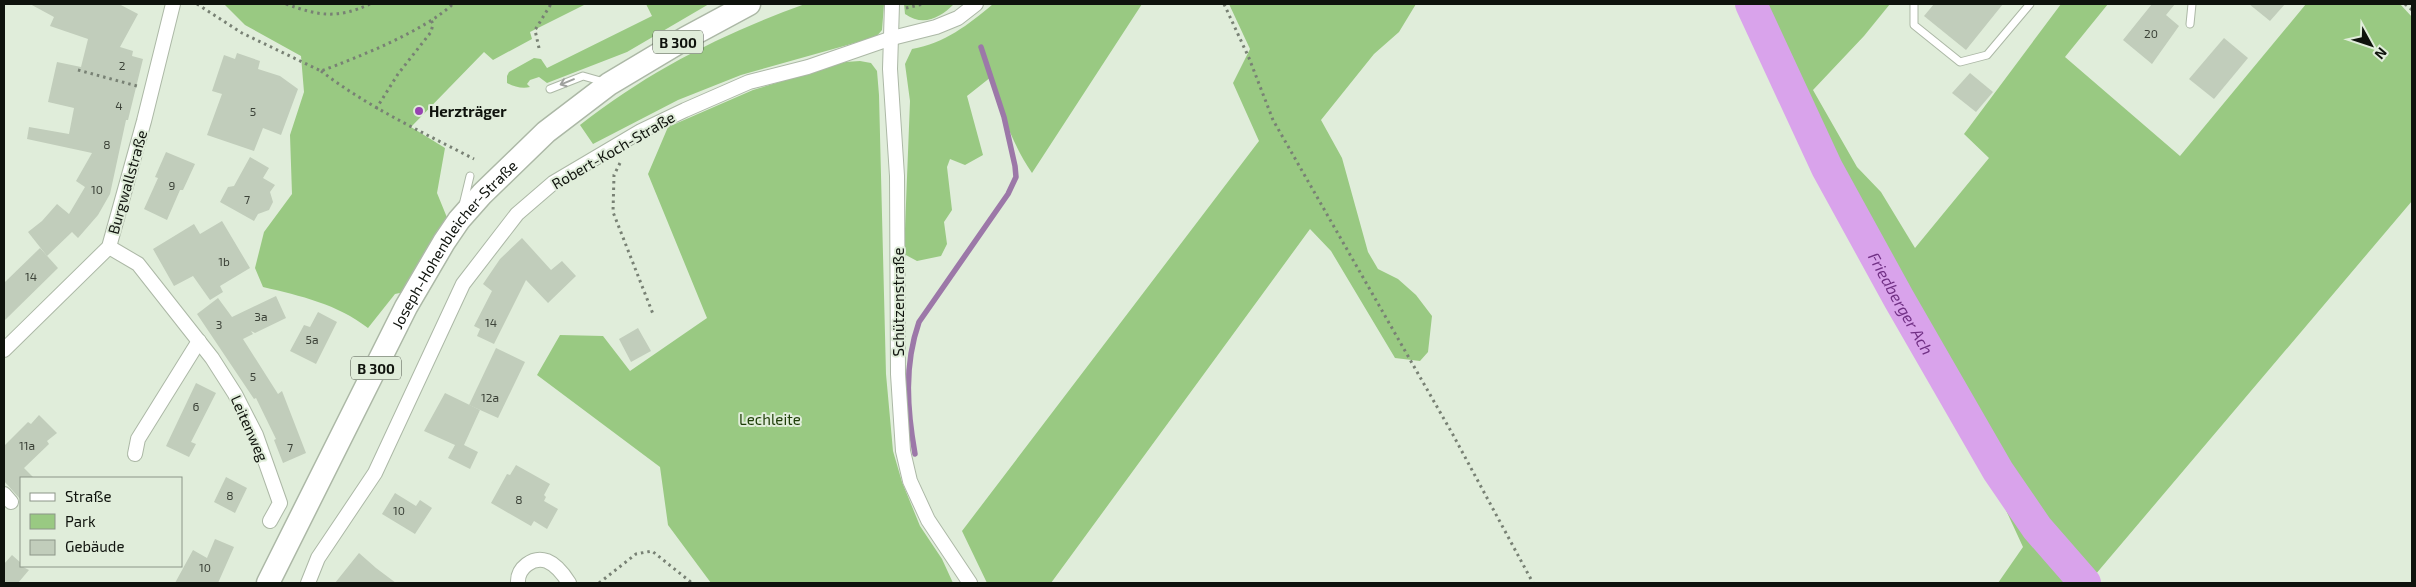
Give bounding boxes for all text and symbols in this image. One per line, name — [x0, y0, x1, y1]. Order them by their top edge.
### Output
north arrow — [2346, 20, 2396, 70]
house number: 20 — [2144, 26, 2158, 40]
road number: B 300 — [653, 31, 703, 54]
text: N — [2372, 44, 2391, 63]
house number: 2 — [119, 58, 126, 72]
one-way arrow — [559, 79, 574, 88]
house number: 4 — [115, 98, 123, 112]
place label: Herzträger — [429, 102, 507, 120]
house number: 5 — [250, 104, 256, 118]
marker: Herzträger — [413, 105, 425, 117]
street label: Robert-Koch-Straße — [548, 107, 678, 193]
street label: Burgwallstraße — [104, 128, 150, 236]
house number: 8 — [103, 137, 111, 151]
street label: Joseph-Hohenbleicher-Straße — [388, 156, 521, 332]
house number: 9 — [169, 178, 176, 192]
house number: 10 — [91, 182, 103, 196]
house number: 7 — [244, 192, 250, 206]
street label: Schützenstraße — [889, 248, 907, 356]
water label: Friedberger Ach — [1865, 248, 1938, 357]
house number: 1b — [218, 254, 230, 268]
house number: 14 — [25, 269, 37, 283]
house number: 3a — [254, 309, 268, 323]
house number: 14 — [485, 315, 497, 329]
house number: 3 — [216, 317, 222, 331]
house number: 5a — [305, 332, 319, 346]
road number: B 300 — [351, 356, 401, 379]
house number: 5 — [250, 369, 256, 383]
house number: 12a — [481, 390, 499, 404]
street label: Leitenweg — [227, 392, 273, 465]
house number: 6 — [193, 399, 200, 413]
park label: Lechleite — [739, 410, 801, 428]
house number: 11a — [19, 438, 35, 452]
house number: 7 — [287, 440, 293, 454]
legend — [20, 477, 182, 567]
text: Straße — [65, 487, 111, 505]
house number: 8 — [226, 488, 234, 502]
house number: 8 — [515, 492, 523, 506]
house number: 10 — [393, 503, 405, 517]
text: Park — [65, 512, 96, 530]
text: Gebäude — [65, 537, 124, 555]
house number: 10 — [199, 560, 211, 574]

